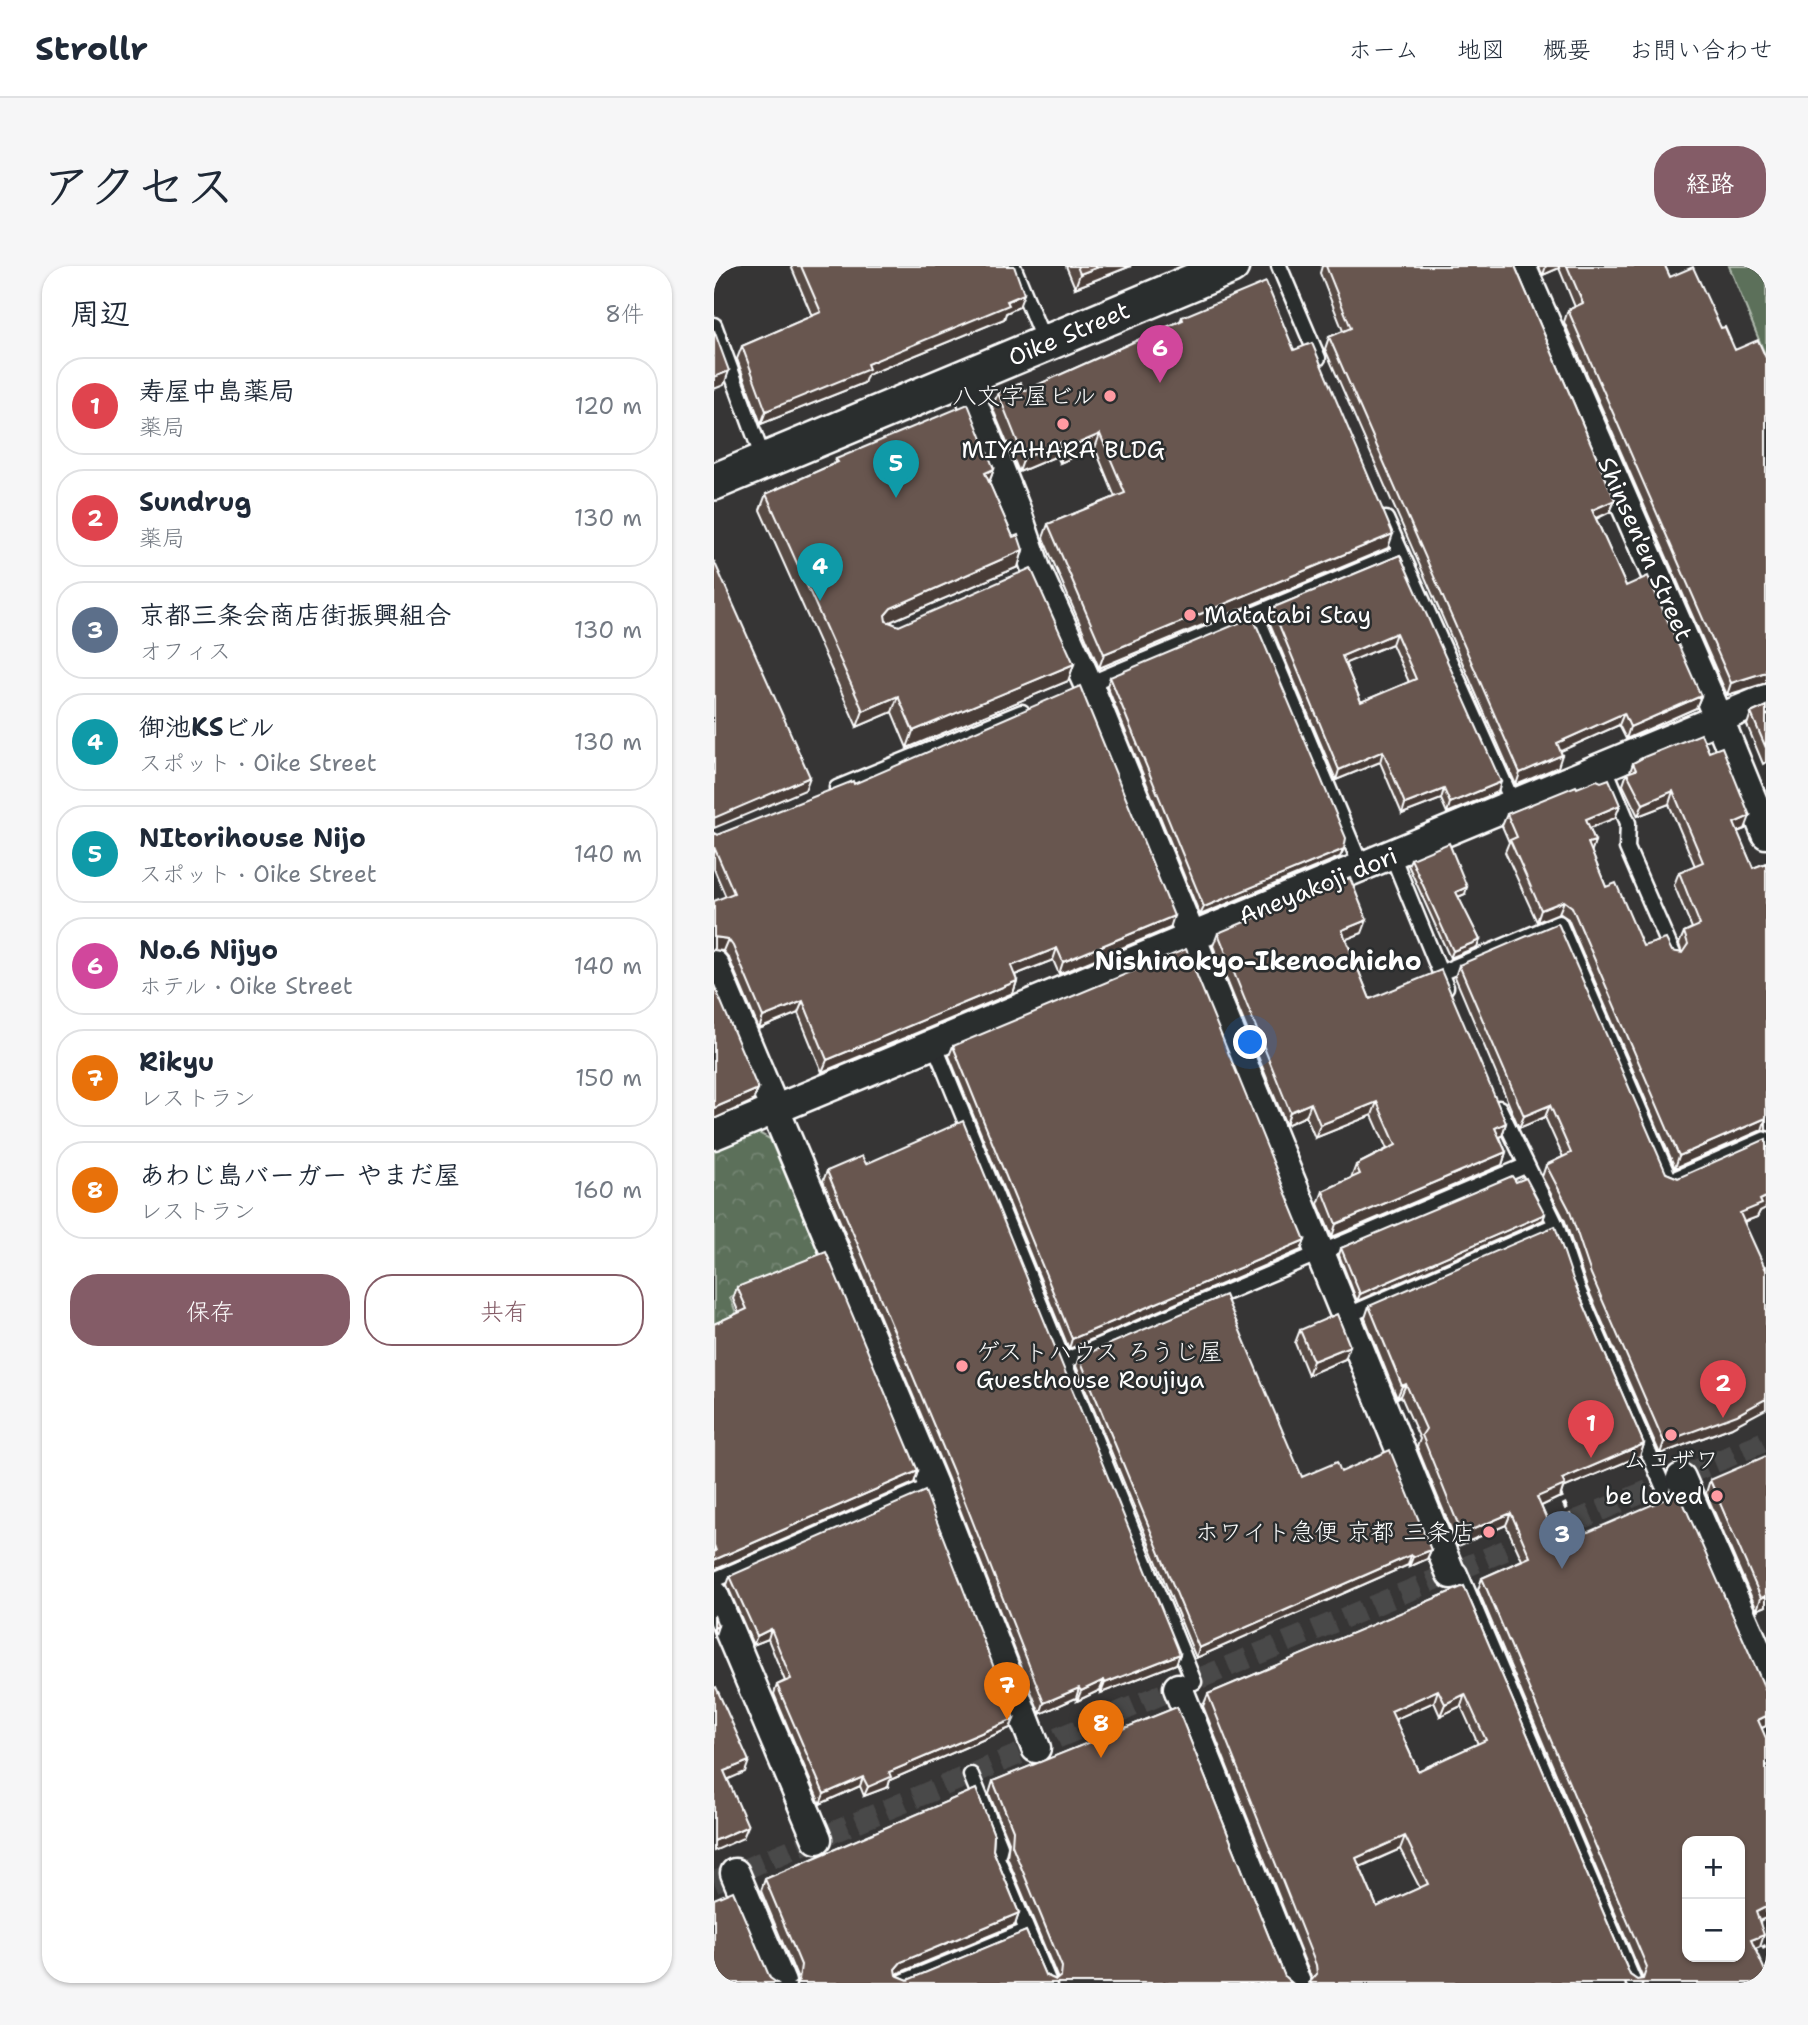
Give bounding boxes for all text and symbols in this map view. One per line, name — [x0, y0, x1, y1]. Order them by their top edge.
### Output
text: Strollr — [35, 26, 148, 71]
text: ホーム — [1348, 34, 1419, 66]
text: 地図 — [1457, 34, 1505, 66]
text: 概要 — [1543, 34, 1591, 66]
text: お問い合わせ — [1629, 34, 1773, 66]
button: 経路 — [1654, 146, 1766, 218]
text: アクセス — [42, 153, 235, 219]
text: 周辺 — [70, 293, 130, 334]
street label: Oike Street — [1003, 294, 1135, 374]
text: 8件 — [605, 299, 644, 329]
pin: 6 — [1137, 325, 1183, 383]
text: 寿屋中島薬局 — [139, 373, 295, 408]
place label: 八文字屋ビル — [952, 380, 1096, 412]
marker: 八文字屋ビル — [1102, 388, 1118, 404]
text: 1 — [90, 391, 100, 421]
text: 120 m — [574, 391, 642, 421]
text: 薬局 — [139, 412, 185, 442]
marker: MIYAHARA BLDG — [1055, 416, 1071, 432]
place label: MIYAHARA BLDG — [961, 434, 1165, 466]
pin: 5 — [873, 440, 919, 498]
street label: Shinsen'en Street — [1590, 452, 1700, 646]
text: Sundrug — [139, 484, 251, 519]
text: 2 — [87, 503, 103, 533]
text: 130 m — [574, 503, 642, 533]
text: 薬局 — [139, 523, 185, 553]
pin: 4 — [797, 543, 843, 601]
text: 京都三条会商店街振興組合 — [139, 597, 451, 632]
place label: Matatabi Stay — [1204, 599, 1371, 631]
marker: Matatabi Stay — [1182, 607, 1198, 623]
text: 3 — [87, 615, 103, 645]
text: 130 m — [574, 615, 642, 645]
text: オフィス — [139, 636, 231, 666]
text: 御池KSビル — [139, 709, 275, 744]
text: 4 — [87, 727, 103, 757]
text: 130 m — [574, 727, 642, 757]
text: スポット · Oike Street — [139, 748, 377, 778]
text: NItorihouse Nijo — [139, 820, 366, 855]
text: 5 — [88, 839, 102, 869]
text: 140 m — [574, 839, 642, 869]
street label: Aneyakoji dori — [1234, 840, 1402, 932]
text: スポット · Oike Street — [139, 859, 377, 889]
text: No.6 Nijyo — [139, 932, 278, 967]
district label: Nishinokyo-Ikenochicho — [1094, 943, 1422, 978]
text: 6 — [87, 951, 103, 981]
text: 140 m — [574, 951, 642, 981]
text: ホテル · Oike Street — [139, 971, 353, 1001]
your location — [1233, 1025, 1267, 1059]
text: Rikyu — [139, 1044, 214, 1079]
text: 7 — [87, 1063, 103, 1093]
text: 150 m — [575, 1063, 642, 1093]
text: レストラン — [139, 1083, 256, 1113]
text: あわじ島バーガー やまだ屋 — [139, 1157, 460, 1192]
text: 8 — [87, 1175, 103, 1205]
text: 160 m — [574, 1175, 642, 1205]
text: レストラン — [139, 1196, 256, 1226]
button: 保存 — [70, 1274, 350, 1346]
button: 共有 — [364, 1274, 644, 1346]
place label: ゲストハウス ろうじ屋 Guesthouse Roujiya — [976, 1336, 1223, 1396]
marker: ゲストハウス ろうじ屋 Guesthouse Roujiya — [954, 1358, 970, 1374]
pin: 2 — [1700, 1360, 1746, 1418]
pin: 1 — [1568, 1400, 1614, 1458]
marker: ムコザワ — [1663, 1427, 1679, 1443]
place label: ムコザワ — [1623, 1444, 1719, 1476]
place label: be loved — [1605, 1480, 1703, 1512]
marker: be loved — [1709, 1488, 1725, 1504]
pin: 3 — [1539, 1511, 1585, 1569]
place label: ホワイト急便 京都 三条店 — [1195, 1516, 1475, 1548]
marker: ホワイト急便 京都 三条店 — [1481, 1524, 1497, 1540]
pin: 7 — [984, 1662, 1030, 1720]
pin: 8 — [1078, 1700, 1124, 1758]
map controls — [1682, 1836, 1745, 1962]
button: + — [1682, 1836, 1745, 1899]
button: − — [1682, 1899, 1745, 1962]

